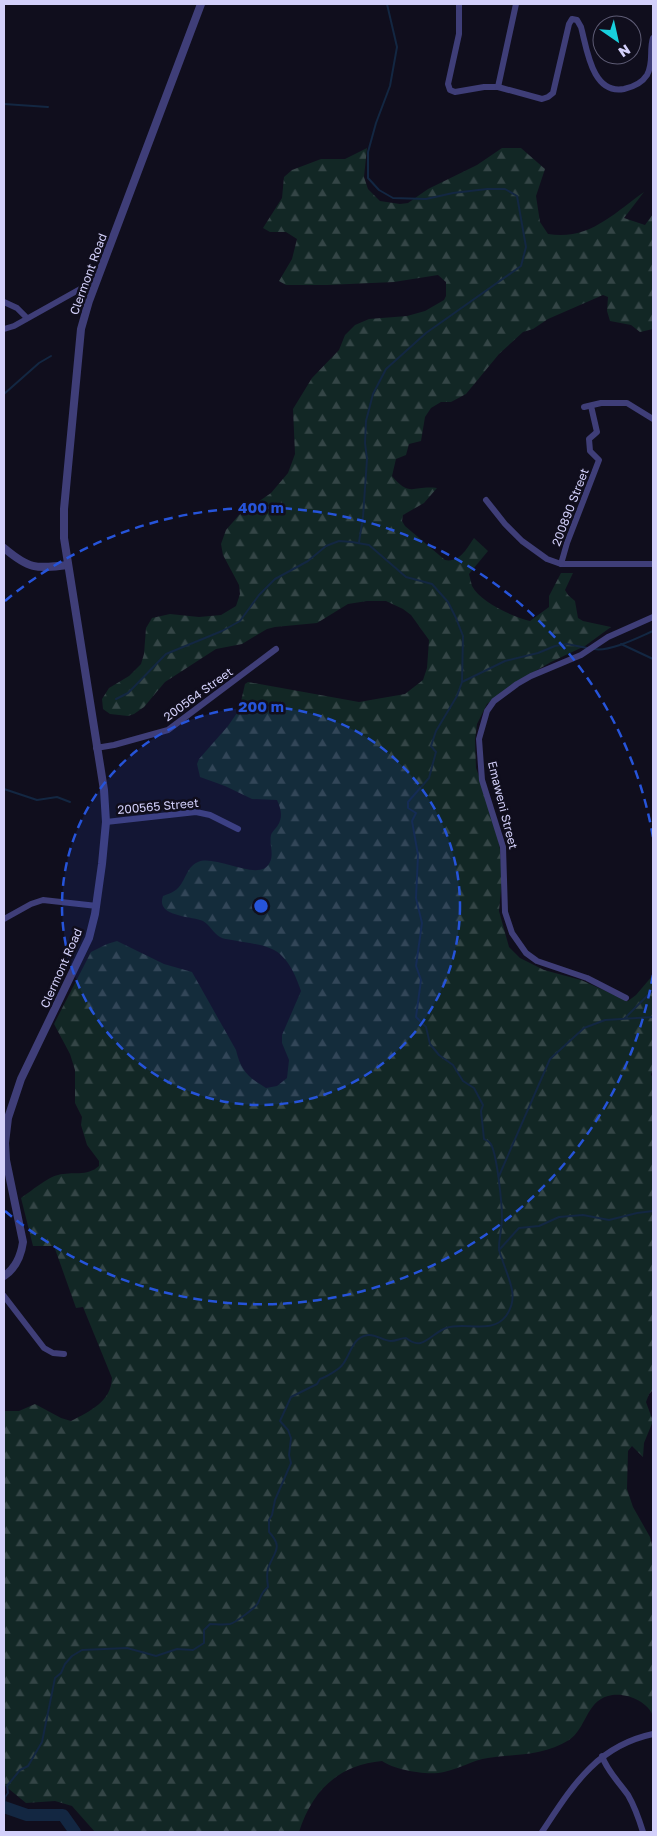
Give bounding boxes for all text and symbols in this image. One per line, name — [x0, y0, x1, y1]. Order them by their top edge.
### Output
north arrow — [592, 15, 642, 65]
text: N — [615, 41, 634, 61]
street label: Clermont Road — [66, 231, 110, 317]
street label: 200890 Street — [548, 466, 592, 548]
text: 400 m — [238, 498, 284, 516]
street label: 200564 Street — [160, 664, 236, 724]
text: 200 m — [238, 697, 284, 715]
street label: Emaweni Street — [485, 759, 521, 851]
street label: 200565 Street — [117, 795, 199, 817]
centre of rings — [252, 897, 270, 915]
street label: Clermont Road — [37, 926, 85, 1010]

